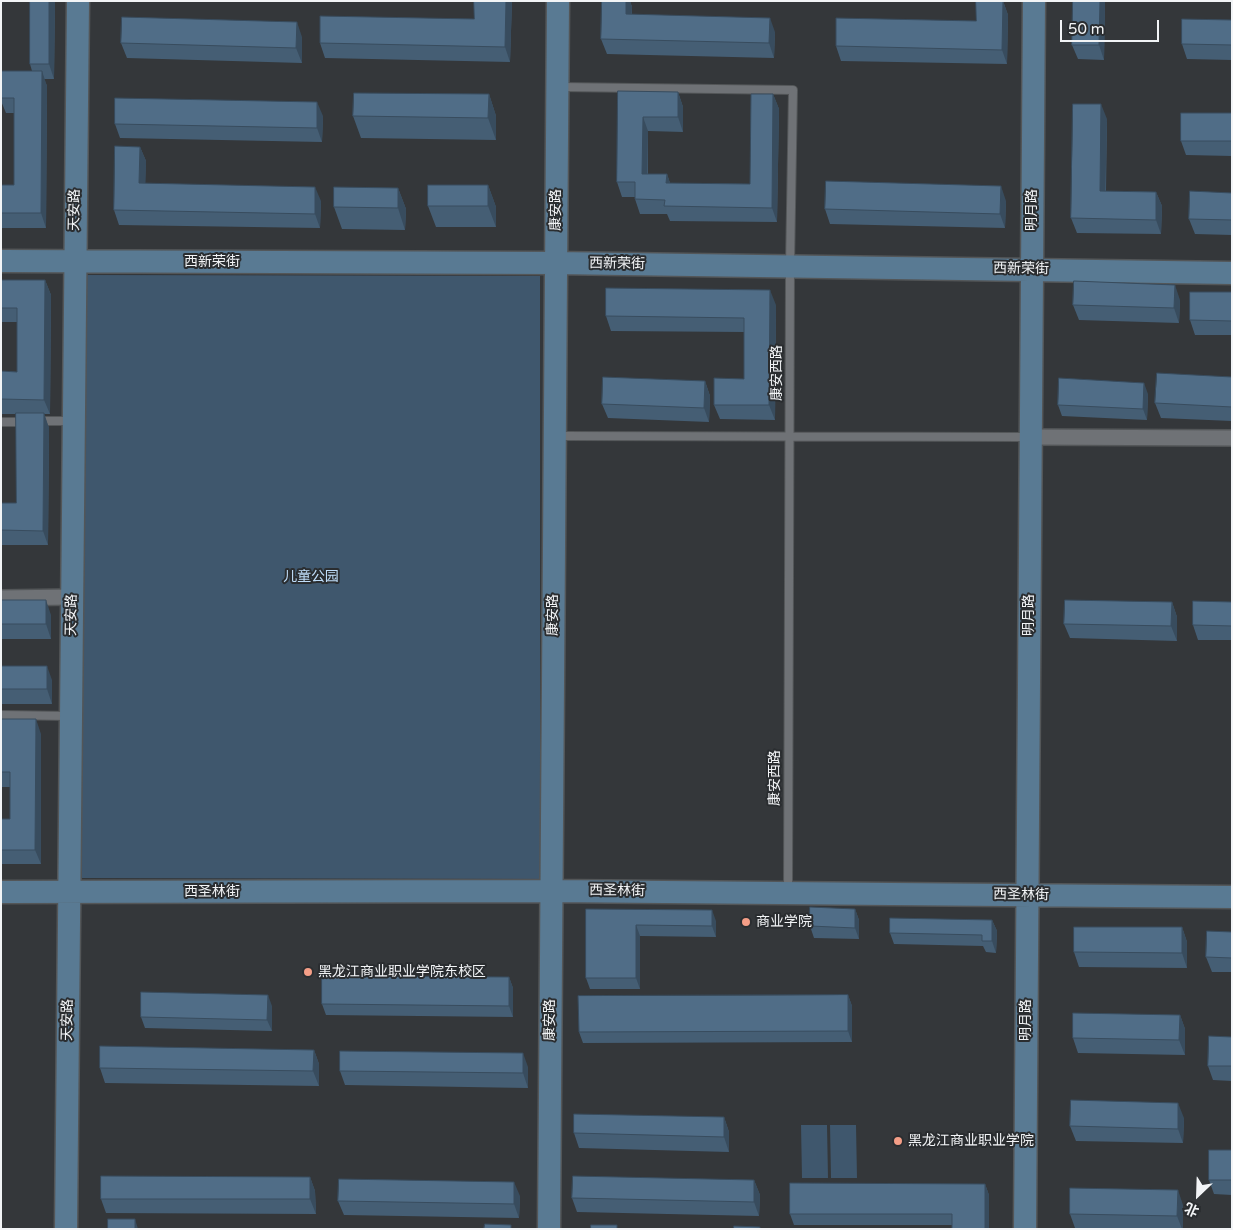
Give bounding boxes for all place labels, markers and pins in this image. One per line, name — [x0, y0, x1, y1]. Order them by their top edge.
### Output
place label: 商业学院 — [756, 914, 812, 930]
marker: 商业学院 — [740, 916, 752, 928]
place label: 黑龙江商业职业学院东校区 — [318, 964, 486, 980]
marker: 黑龙江商业职业学院东校区 — [302, 966, 314, 978]
place label: 黑龙江商业职业学院 — [908, 1133, 1034, 1149]
marker: 黑龙江商业职业学院 — [892, 1135, 904, 1147]

